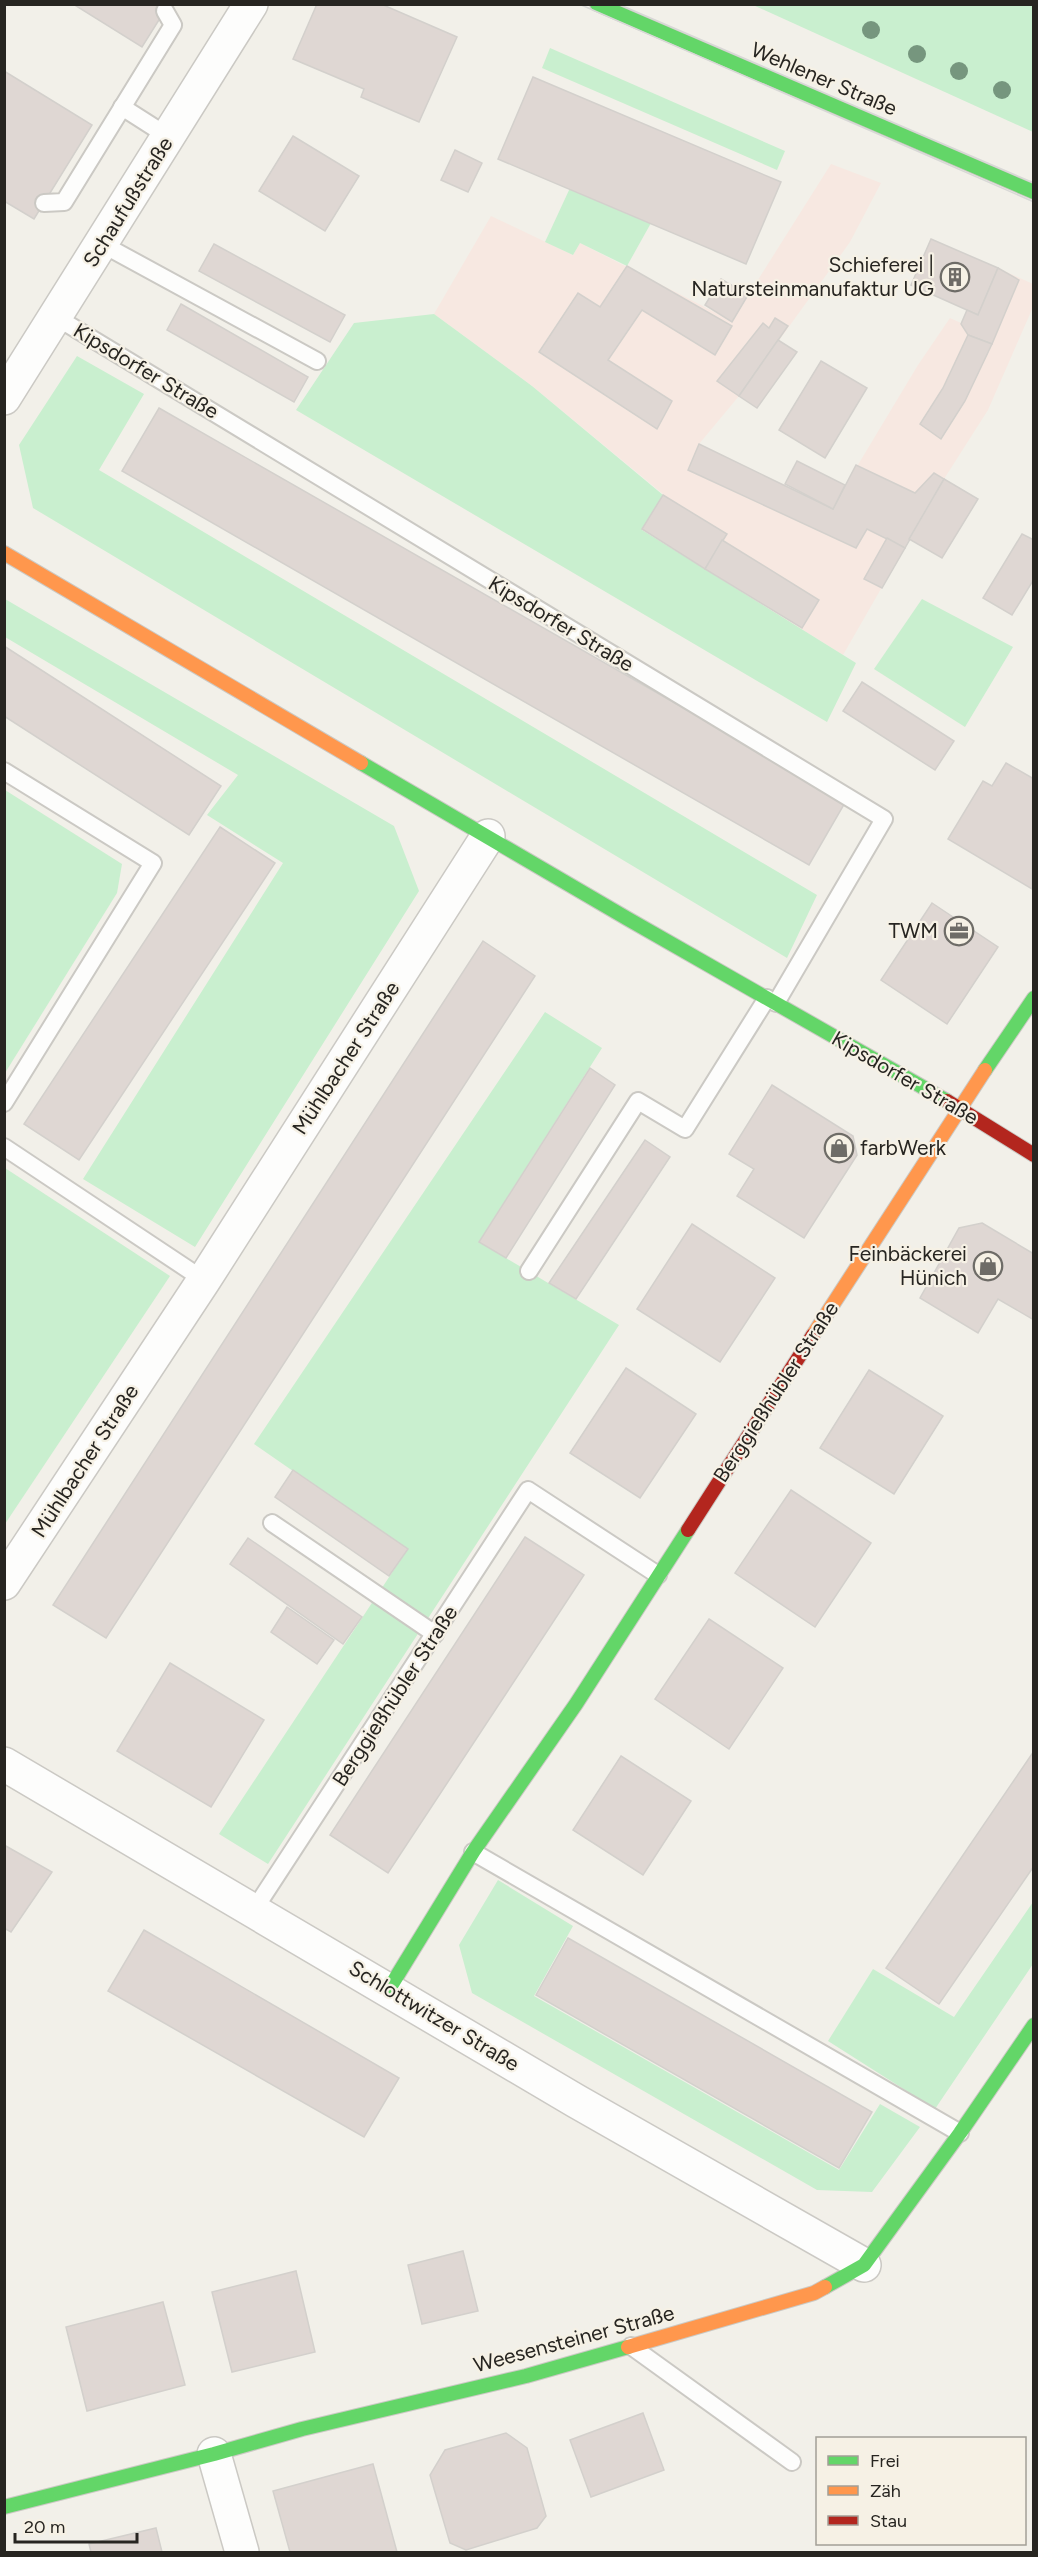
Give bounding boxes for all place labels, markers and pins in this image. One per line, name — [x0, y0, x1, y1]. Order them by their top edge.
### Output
place label: Schieferei | Natursteinmanufaktur UG — [691, 252, 934, 301]
building icon: Schieferei | Natursteinmanufaktur UG — [939, 261, 971, 293]
office icon: TWM — [943, 915, 975, 947]
place label: TWM — [888, 918, 938, 943]
shop icon: farbWerk — [823, 1132, 855, 1164]
place label: farbWerk — [860, 1135, 947, 1160]
place label: Feinbäckerei Hünich — [848, 1241, 967, 1290]
shop icon: Feinbäckerei Hünich — [972, 1250, 1004, 1282]

